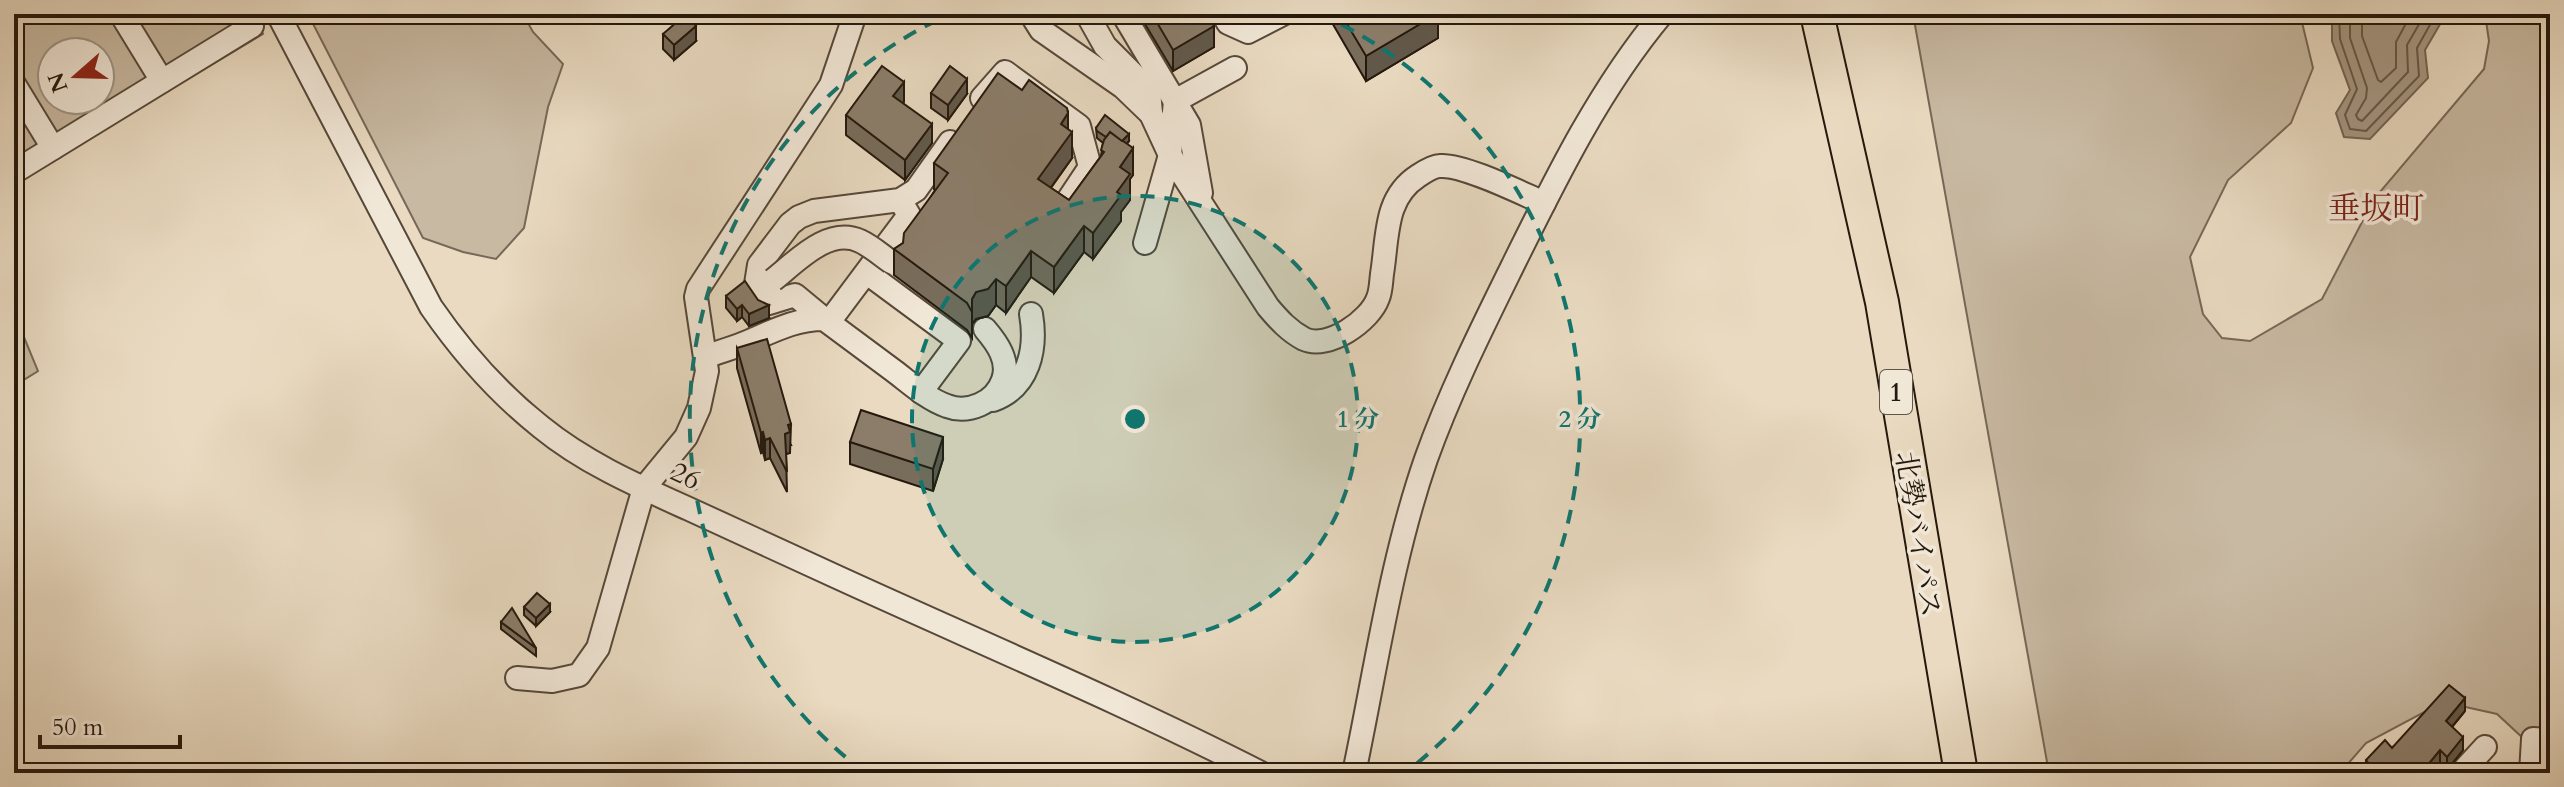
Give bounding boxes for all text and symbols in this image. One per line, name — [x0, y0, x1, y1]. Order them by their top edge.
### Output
north arrow — [36, 36, 116, 116]
text: N — [41, 68, 76, 97]
district label: 垂坂町 — [2328, 187, 2424, 231]
road number: 1 — [1880, 370, 1912, 414]
text: 1 分 — [1337, 403, 1379, 436]
text: 2 分 — [1559, 403, 1601, 436]
centre of rings — [1121, 405, 1149, 433]
street label: 北勢バイパス — [1886, 448, 1950, 620]
street label: 26 — [665, 453, 707, 499]
scale bar — [40, 699, 180, 749]
text: 50 m — [52, 711, 104, 744]

